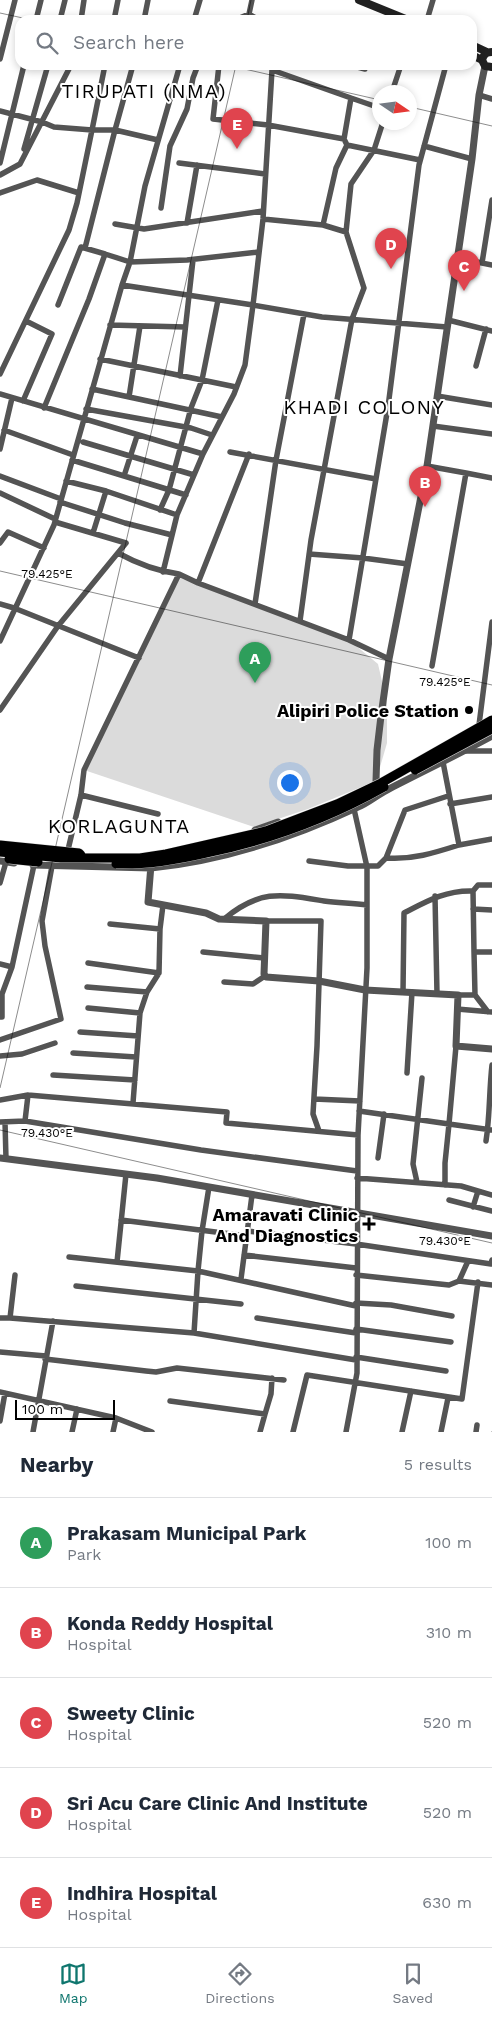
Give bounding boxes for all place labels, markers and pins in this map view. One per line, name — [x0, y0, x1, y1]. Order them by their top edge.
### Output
pin: E — [221, 108, 253, 149]
pin: D — [375, 228, 407, 269]
pin: C — [448, 250, 480, 291]
pin: B — [409, 466, 441, 507]
pin: A — [239, 642, 271, 683]
place label: Alipiri Police Station — [277, 700, 459, 721]
marker: Alipiri Police Station — [463, 704, 475, 716]
place label: Amaravati Clinic And Diagnostics — [213, 1204, 358, 1246]
marker: Amaravati Clinic And Diagnostics — [362, 1217, 376, 1231]

